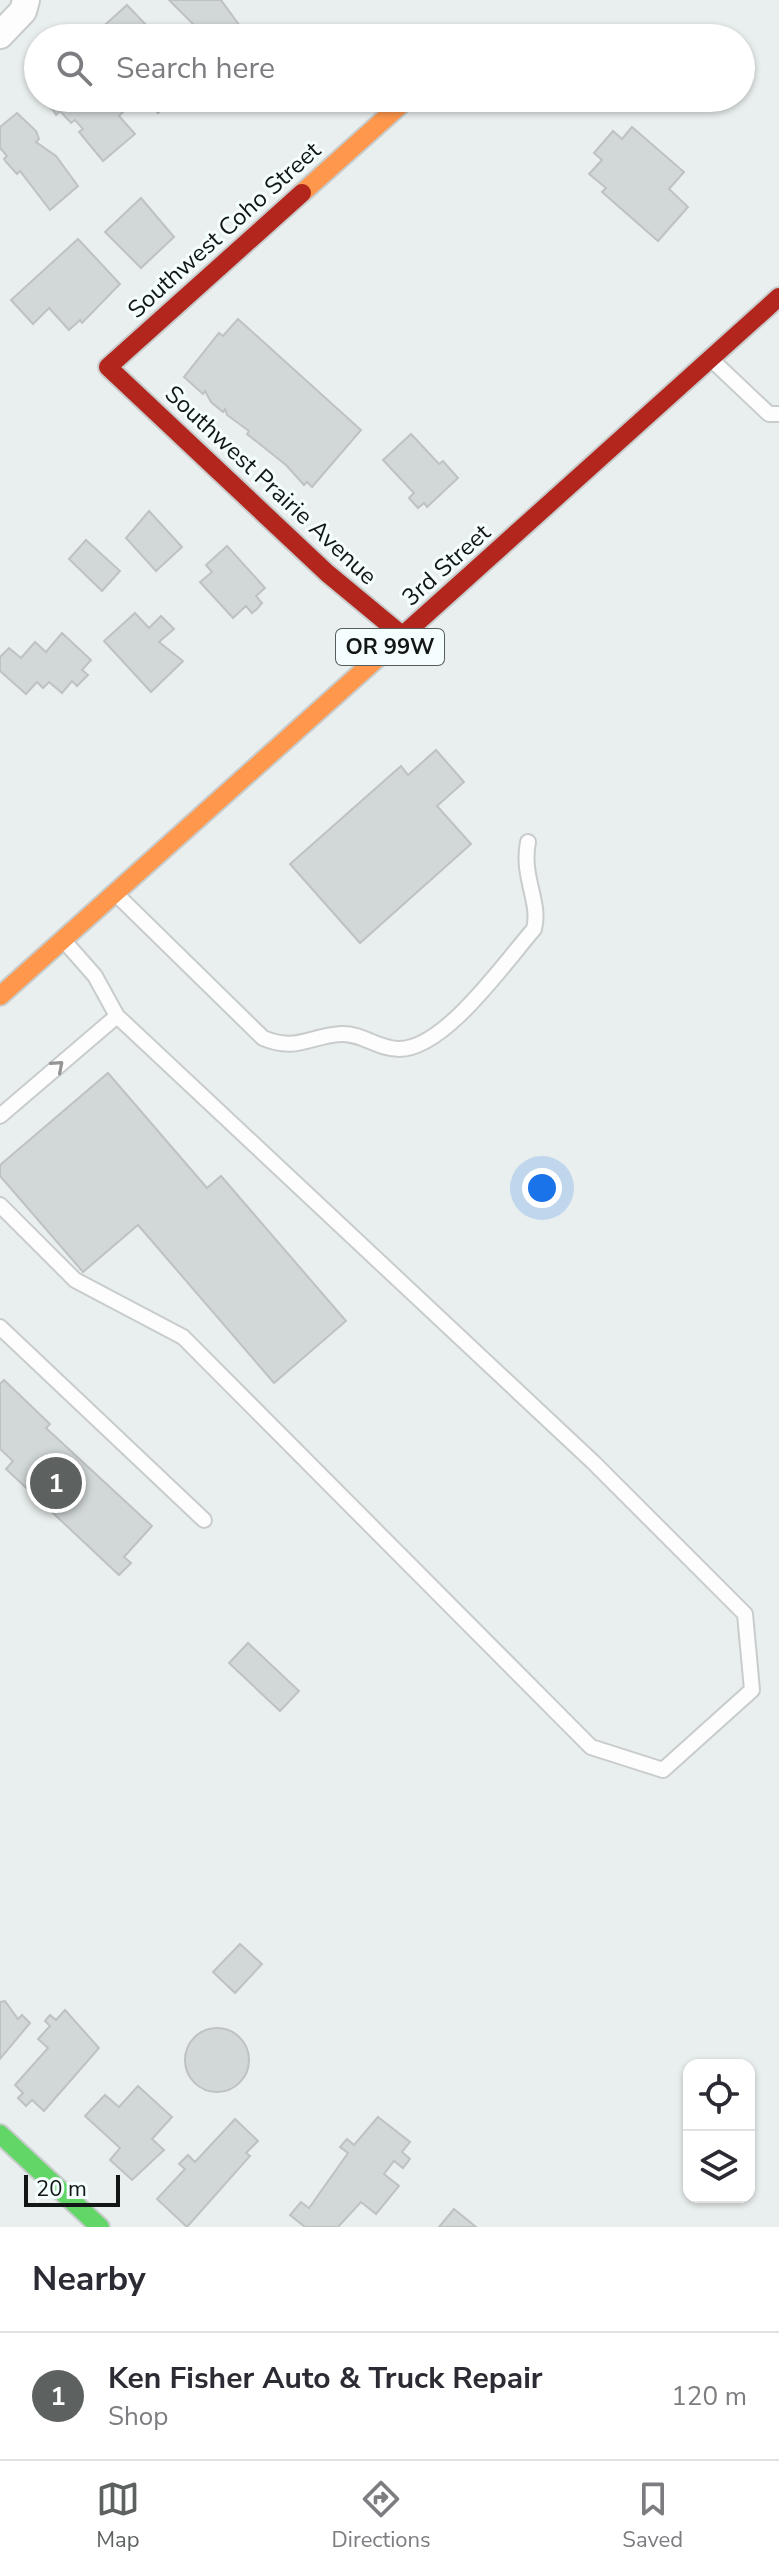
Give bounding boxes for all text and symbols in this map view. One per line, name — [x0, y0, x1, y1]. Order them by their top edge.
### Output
search box — [24, 24, 755, 112]
icon: search — [52, 46, 96, 90]
text: Search here — [116, 48, 275, 89]
street label: Southwest Coho Street — [121, 134, 328, 325]
street label: Southwest Prairie Avenue — [158, 378, 384, 592]
street label: 3rd Street — [395, 516, 497, 613]
road number: OR 99W — [336, 629, 444, 665]
one-way arrow — [49, 1061, 64, 1076]
your location — [522, 1168, 562, 1208]
pin: 1 — [30, 1453, 82, 1513]
map controls — [683, 2059, 755, 2203]
button: locate — [683, 2059, 755, 2131]
button: layers — [683, 2131, 755, 2203]
scale bar — [24, 2171, 120, 2207]
text: 20 m — [36, 2174, 87, 2204]
text: Nearby — [32, 2256, 146, 2302]
text: Ken Fisher Auto & Truck Repair — [108, 2358, 543, 2399]
text: 1 — [50, 2379, 66, 2414]
text: 120 m — [671, 2379, 747, 2414]
text: Shop — [108, 2399, 168, 2434]
tab: Map — [96, 2477, 140, 2555]
tab: Directions — [332, 2477, 431, 2555]
tab: Saved — [622, 2477, 683, 2555]

